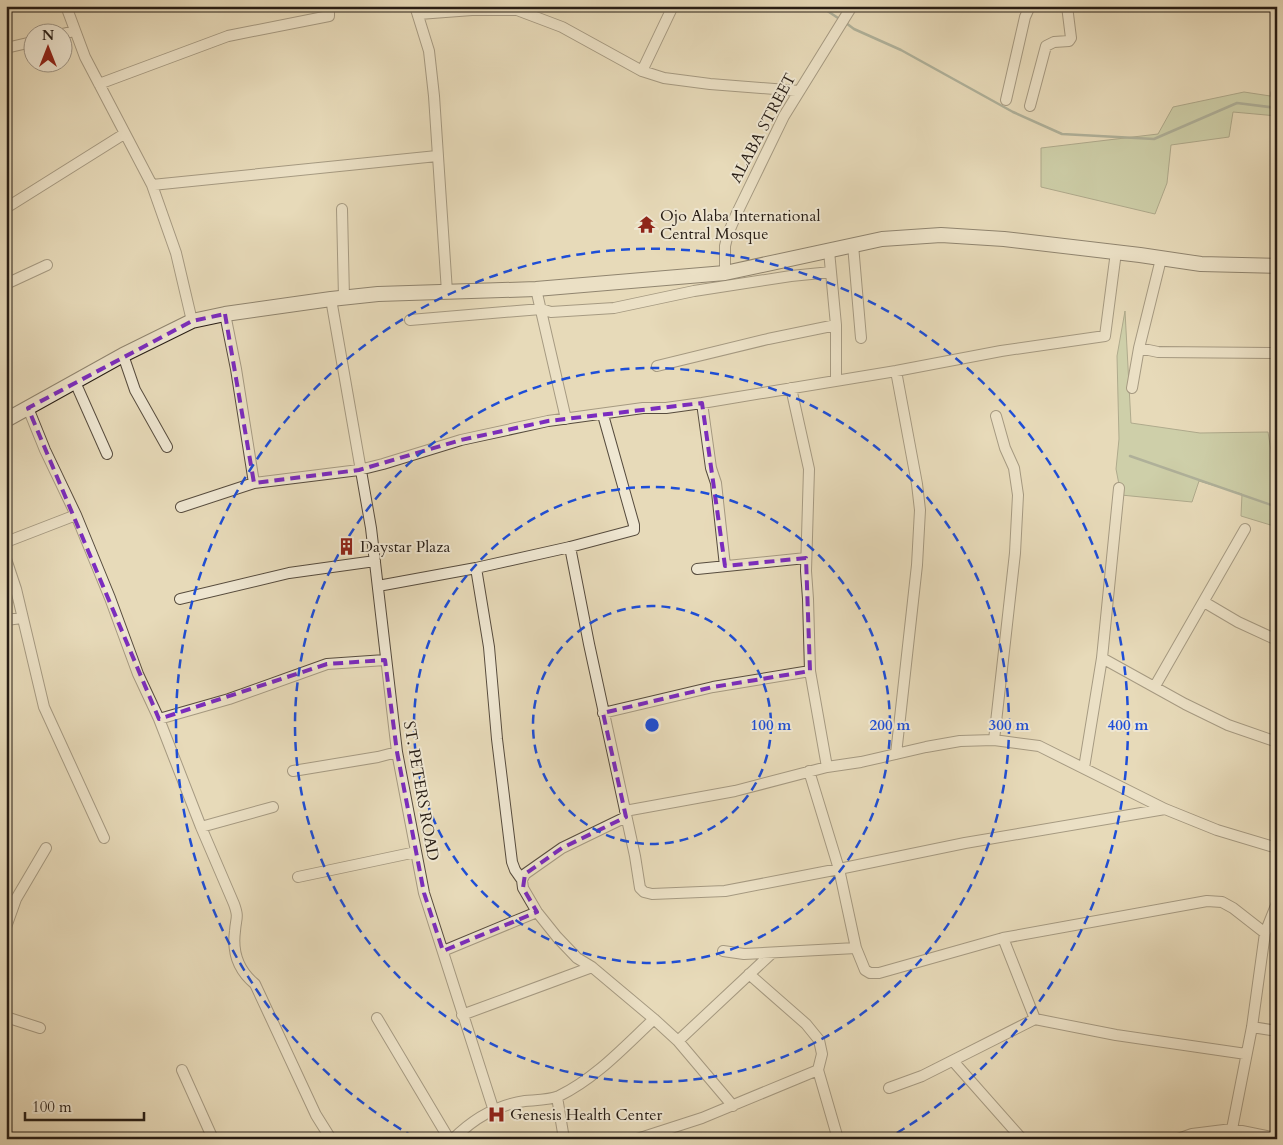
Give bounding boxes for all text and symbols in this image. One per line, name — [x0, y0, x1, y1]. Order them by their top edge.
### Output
north arrow — [22, 22, 72, 72]
text: N — [42, 26, 54, 45]
street label: ALABA STREET — [725, 69, 801, 187]
place label: Ojo Alaba International Central Mosque — [660, 205, 820, 245]
temple icon: Ojo Alaba International Central Mosque — [636, 215, 656, 235]
place label: Daystar Plaza — [360, 536, 450, 558]
building icon: Daystar Plaza — [336, 537, 356, 557]
text: 100 m — [751, 715, 792, 735]
text: 200 m — [870, 715, 911, 735]
text: 300 m — [989, 715, 1030, 735]
text: 400 m — [1108, 715, 1149, 735]
centre of rings — [643, 716, 661, 734]
street label: ST. PETERS ROAD — [398, 719, 444, 863]
scale bar — [25, 1090, 144, 1122]
text: 100 m — [32, 1097, 72, 1117]
place label: Genesis Health Center — [510, 1104, 662, 1126]
hospital icon: Genesis Health Center — [486, 1105, 506, 1125]

